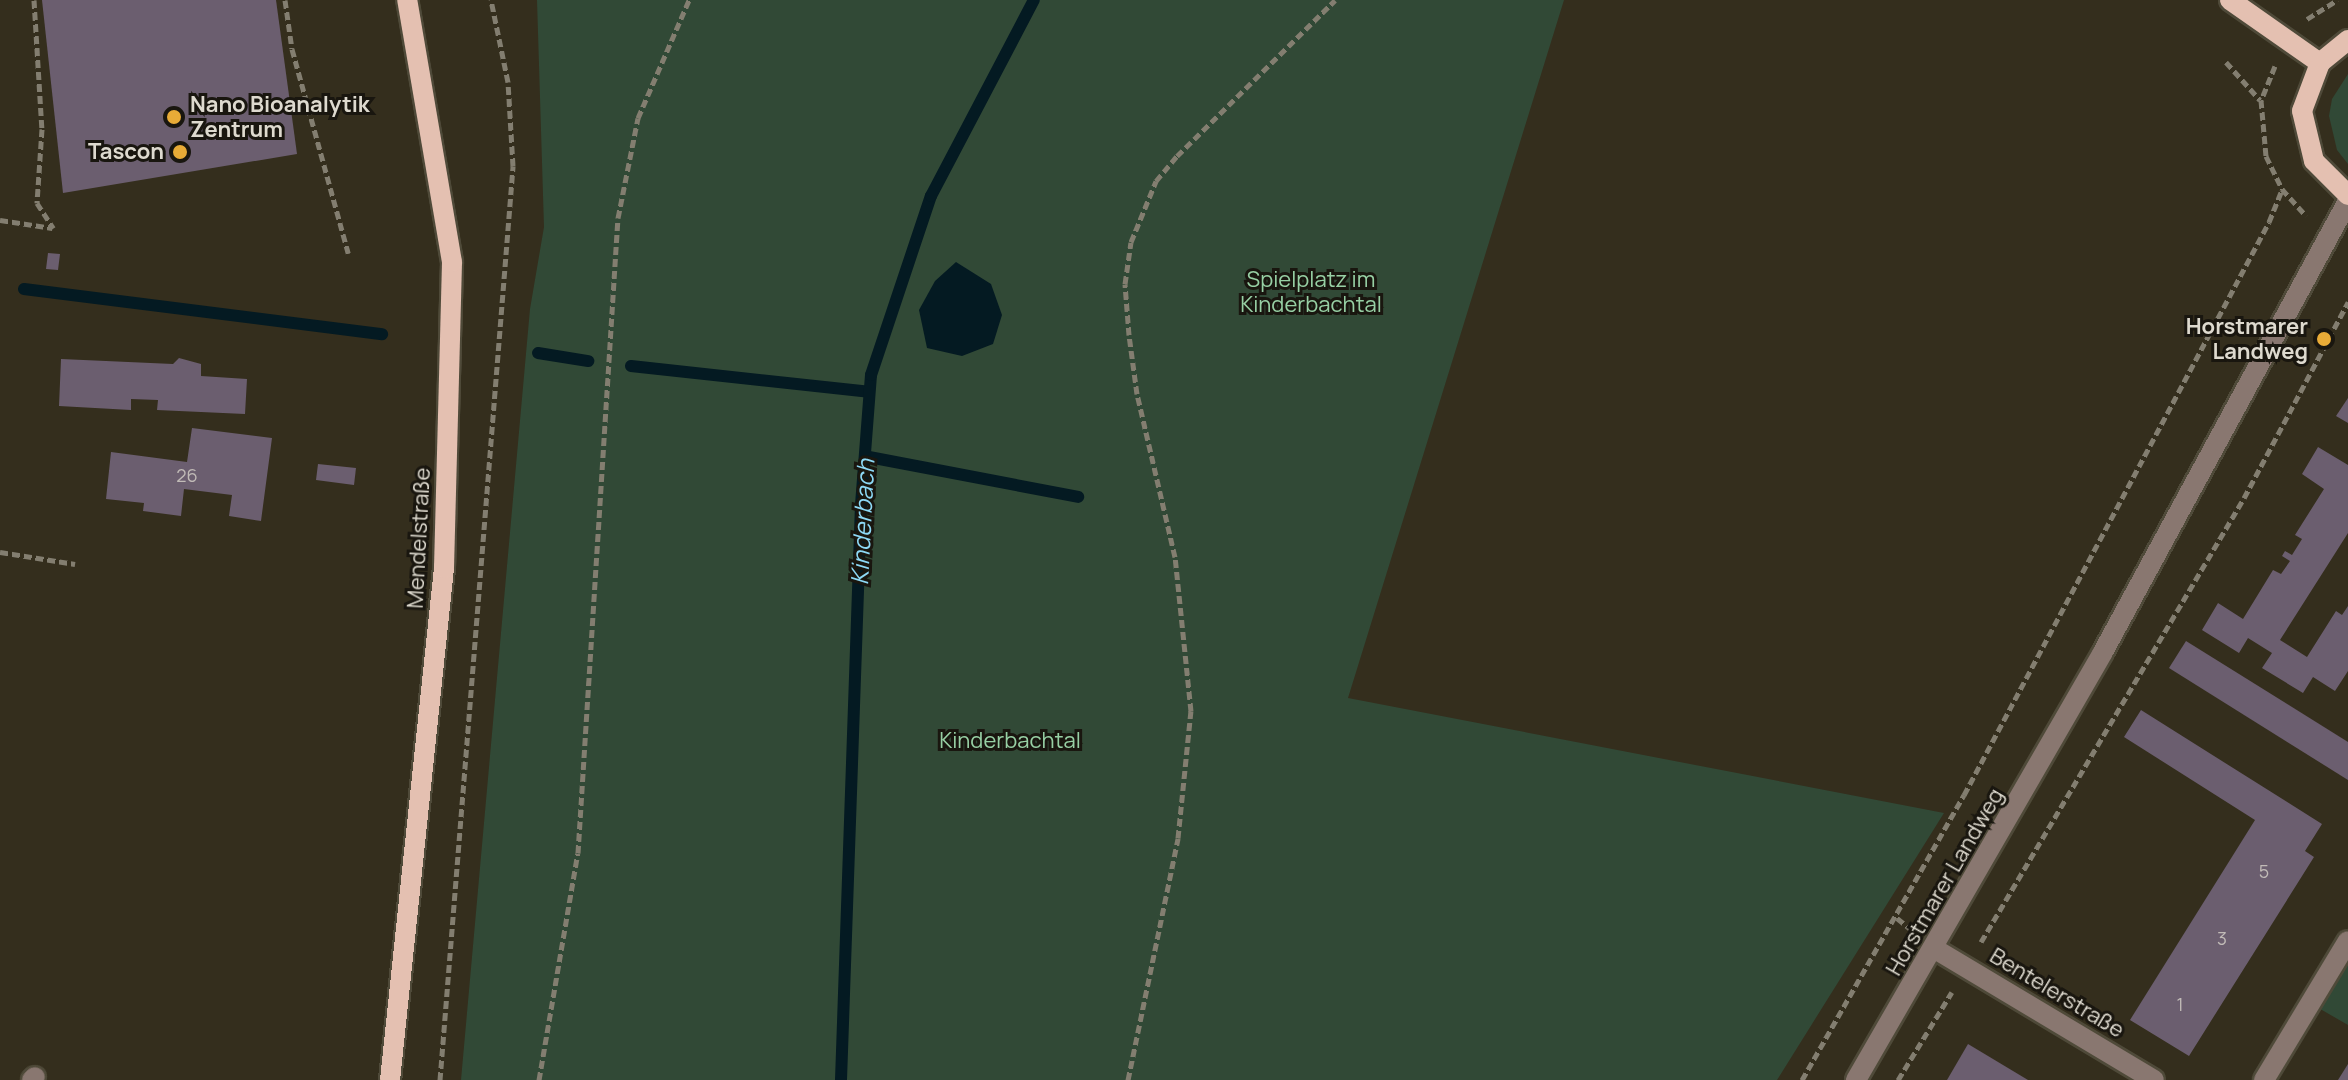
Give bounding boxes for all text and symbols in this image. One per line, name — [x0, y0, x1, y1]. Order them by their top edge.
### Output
place label: Nano Bioanalytik Zentrum — [190, 91, 370, 142]
marker: Nano Bioanalytik Zentrum — [165, 108, 183, 126]
place label: Tascon — [88, 139, 164, 165]
marker: Tascon — [171, 143, 189, 161]
park label: Spielplatz im Kinderbachtal — [1240, 266, 1382, 318]
place label: Horstmarer Landweg — [2186, 313, 2308, 364]
marker: Horstmarer Landweg — [2315, 330, 2333, 348]
water label: Kinderbach — [844, 458, 880, 586]
house number: 26 — [176, 464, 198, 486]
street label: Mendelstraße — [402, 467, 436, 609]
park label: Kinderbachtal — [939, 728, 1081, 754]
street label: Horstmarer Landweg — [1881, 784, 2009, 980]
house number: 5 — [2259, 860, 2269, 882]
house number: 3 — [2217, 927, 2227, 949]
street label: Bentelerstraße — [1985, 943, 2129, 1043]
house number: 1 — [2176, 993, 2184, 1015]

